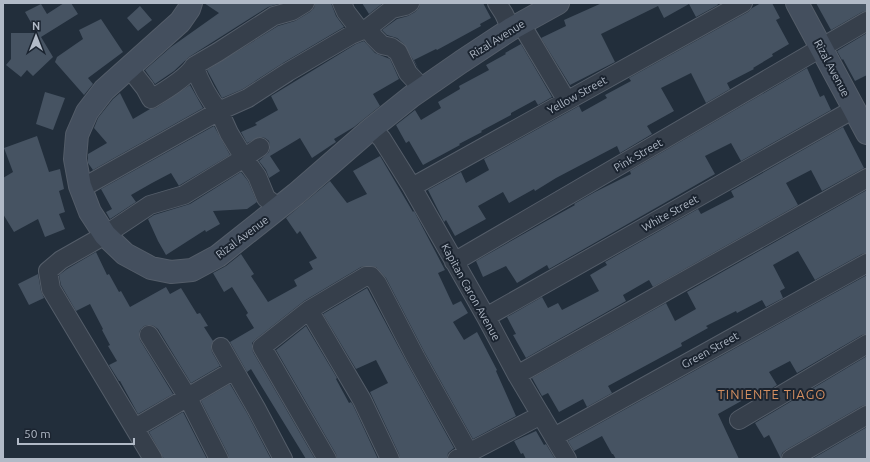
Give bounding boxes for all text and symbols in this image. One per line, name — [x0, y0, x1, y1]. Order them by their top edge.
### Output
north arrow — [16, 16, 56, 56]
street label: Rizal Avenue — [467, 17, 527, 61]
text: N — [32, 20, 40, 32]
street label: Rizal Avenue — [812, 38, 852, 98]
street label: Yellow Street — [545, 73, 609, 116]
street label: Pink Street — [611, 136, 665, 174]
street label: White Street — [640, 192, 701, 233]
street label: Rizal Avenue — [213, 213, 271, 261]
street label: Kapitan Caron Avenue — [439, 241, 503, 343]
street label: Green Street — [679, 329, 741, 371]
district label: TINIENTE TIAGO — [718, 387, 826, 401]
scale bar — [18, 420, 134, 446]
text: 50 m — [24, 427, 51, 440]

